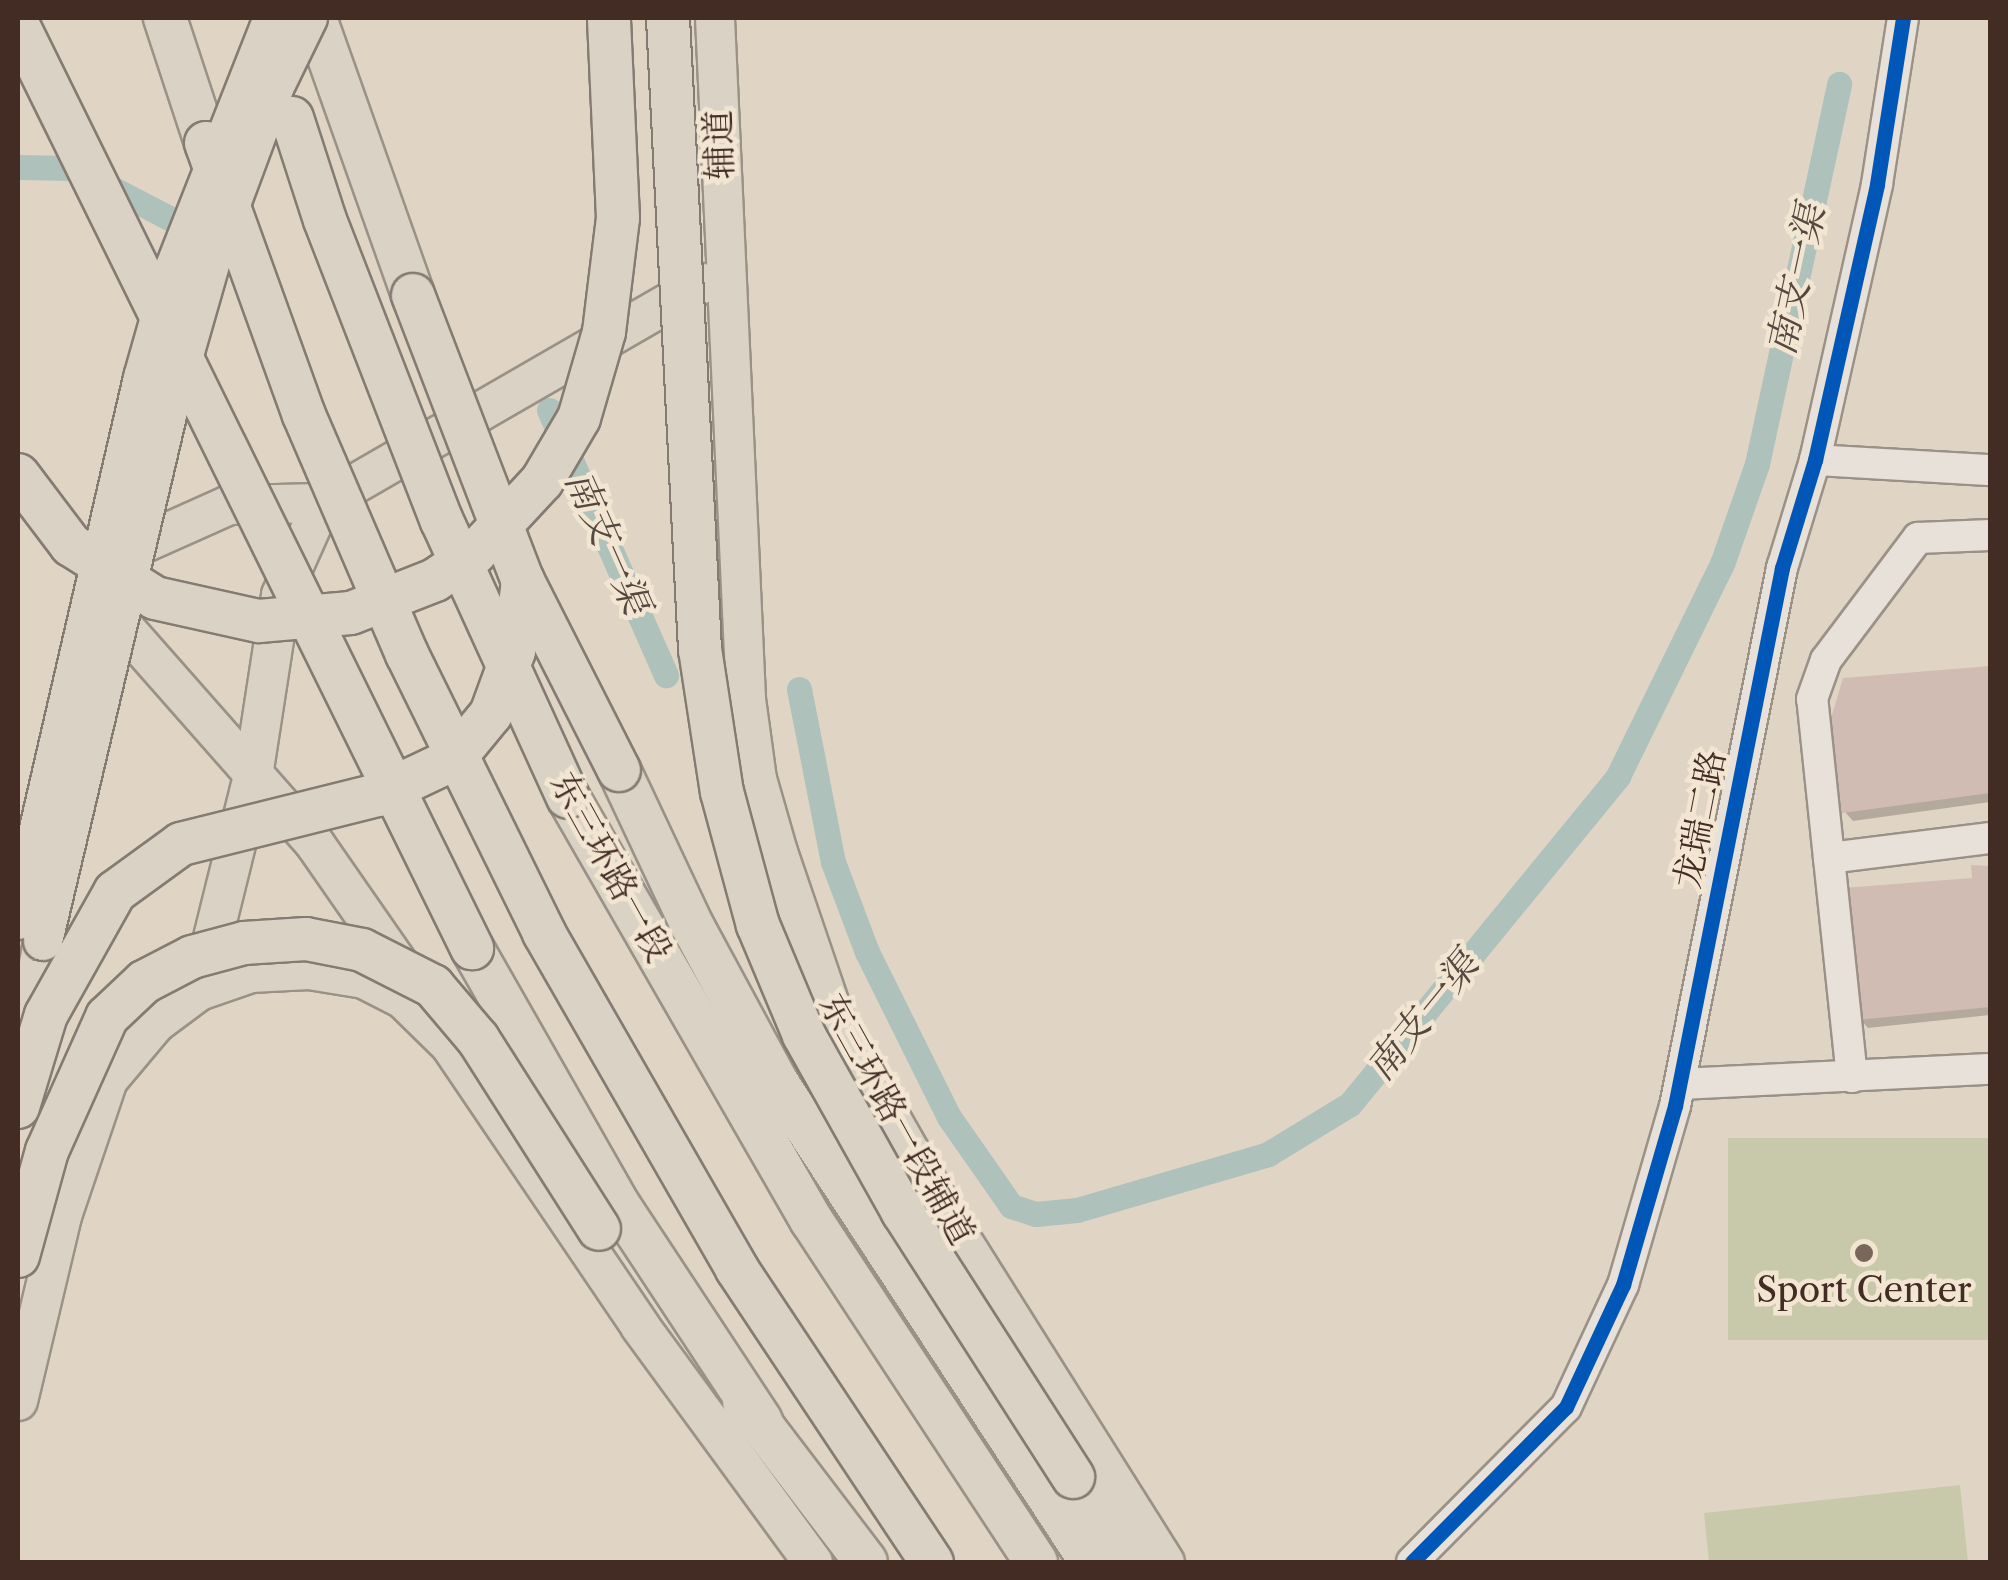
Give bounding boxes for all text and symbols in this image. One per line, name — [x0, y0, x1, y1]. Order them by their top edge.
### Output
street label: 辅道 — [697, 109, 741, 181]
water label: 南支一渠 — [1758, 201, 1834, 359]
water label: 南支一渠 — [556, 463, 660, 621]
street label: 龙瑞二路 — [1666, 746, 1734, 892]
street label: 东三环路一段 — [542, 765, 680, 969]
water label: 南支一渠 — [1356, 943, 1488, 1089]
street label: 东三环路一段辅道 — [811, 986, 983, 1252]
marker: Sport Center — [1853, 1242, 1875, 1264]
place label: Sport Center — [1756, 1269, 1972, 1311]

